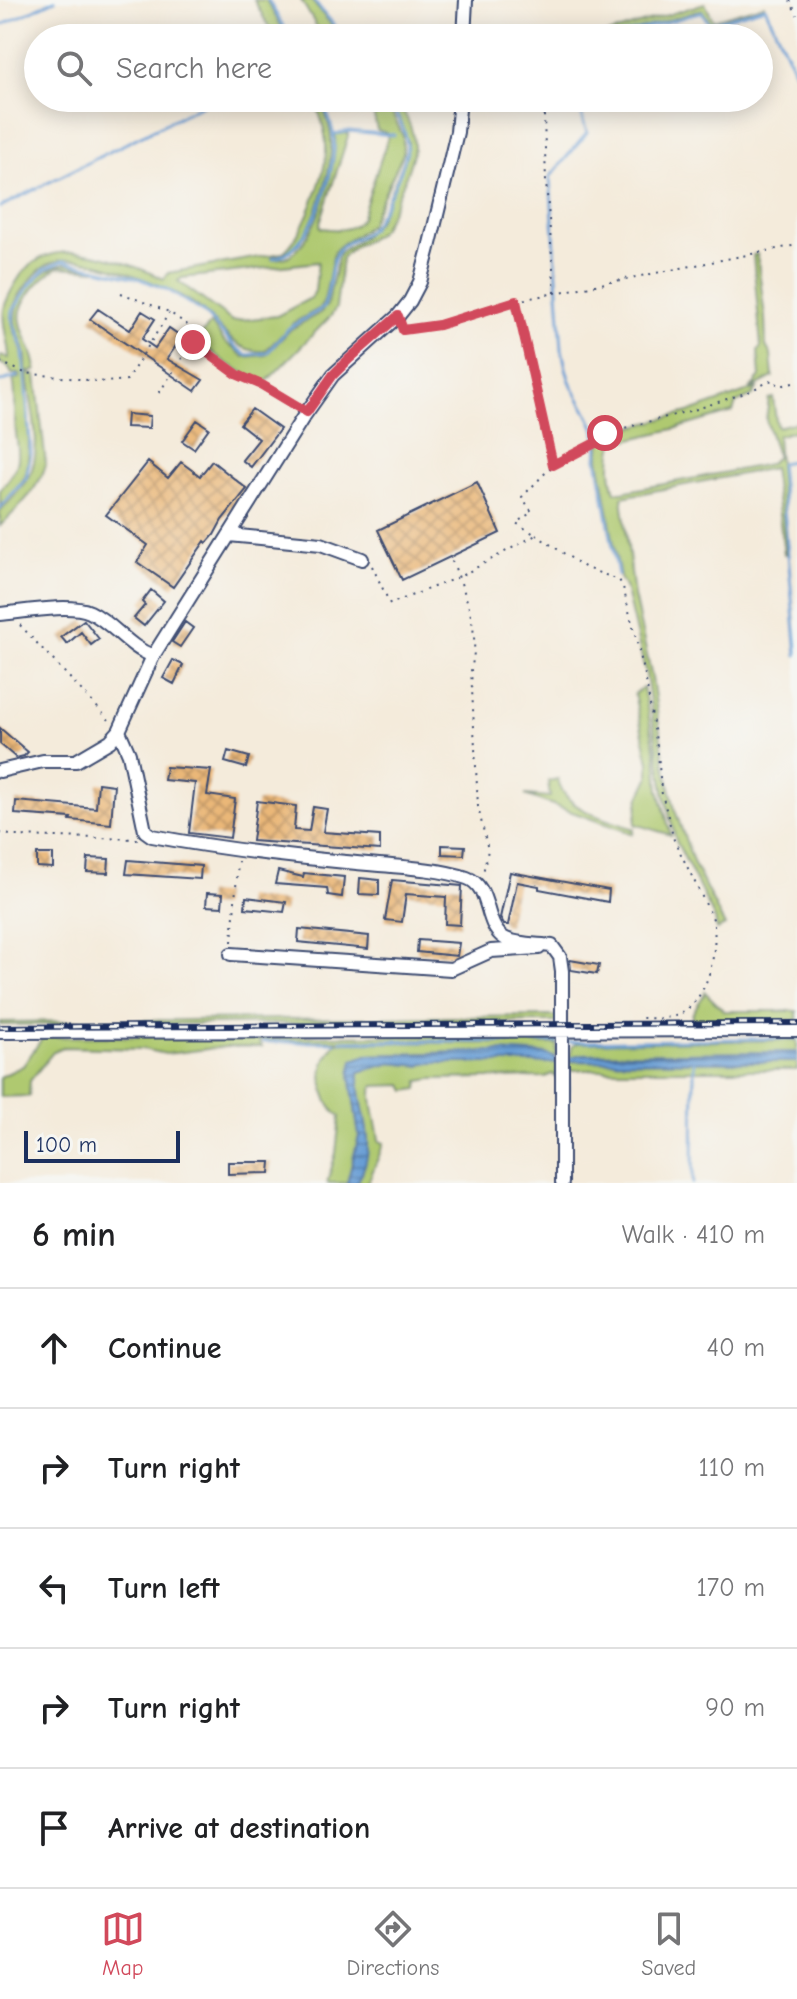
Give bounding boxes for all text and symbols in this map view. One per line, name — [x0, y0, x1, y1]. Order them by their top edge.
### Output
search box — [24, 24, 773, 112]
icon: search — [52, 46, 96, 90]
text: Search here — [116, 51, 272, 86]
route end — [175, 324, 211, 360]
route start — [587, 415, 623, 451]
scale bar — [24, 1127, 180, 1163]
text: 100 m — [36, 1132, 97, 1158]
text: 6 min — [32, 1215, 116, 1255]
text: Walk · 410 m — [622, 1220, 765, 1250]
icon: ahead — [32, 1326, 76, 1370]
text: Continue — [108, 1331, 222, 1366]
text: 40 m — [706, 1333, 765, 1363]
icon: right — [32, 1446, 76, 1490]
text: Turn right — [108, 1451, 240, 1486]
text: 110 m — [698, 1453, 765, 1483]
icon: left — [32, 1566, 76, 1610]
text: Turn left — [108, 1571, 220, 1606]
text: 170 m — [696, 1573, 765, 1603]
icon: right — [32, 1686, 76, 1730]
text: Turn right — [108, 1691, 240, 1726]
text: 90 m — [705, 1693, 765, 1723]
icon: arrive — [32, 1806, 76, 1850]
text: Arrive at destination — [108, 1811, 370, 1846]
tab: Map — [101, 1907, 145, 1981]
tab: Directions — [347, 1907, 440, 1981]
tab: Saved — [641, 1907, 696, 1981]

